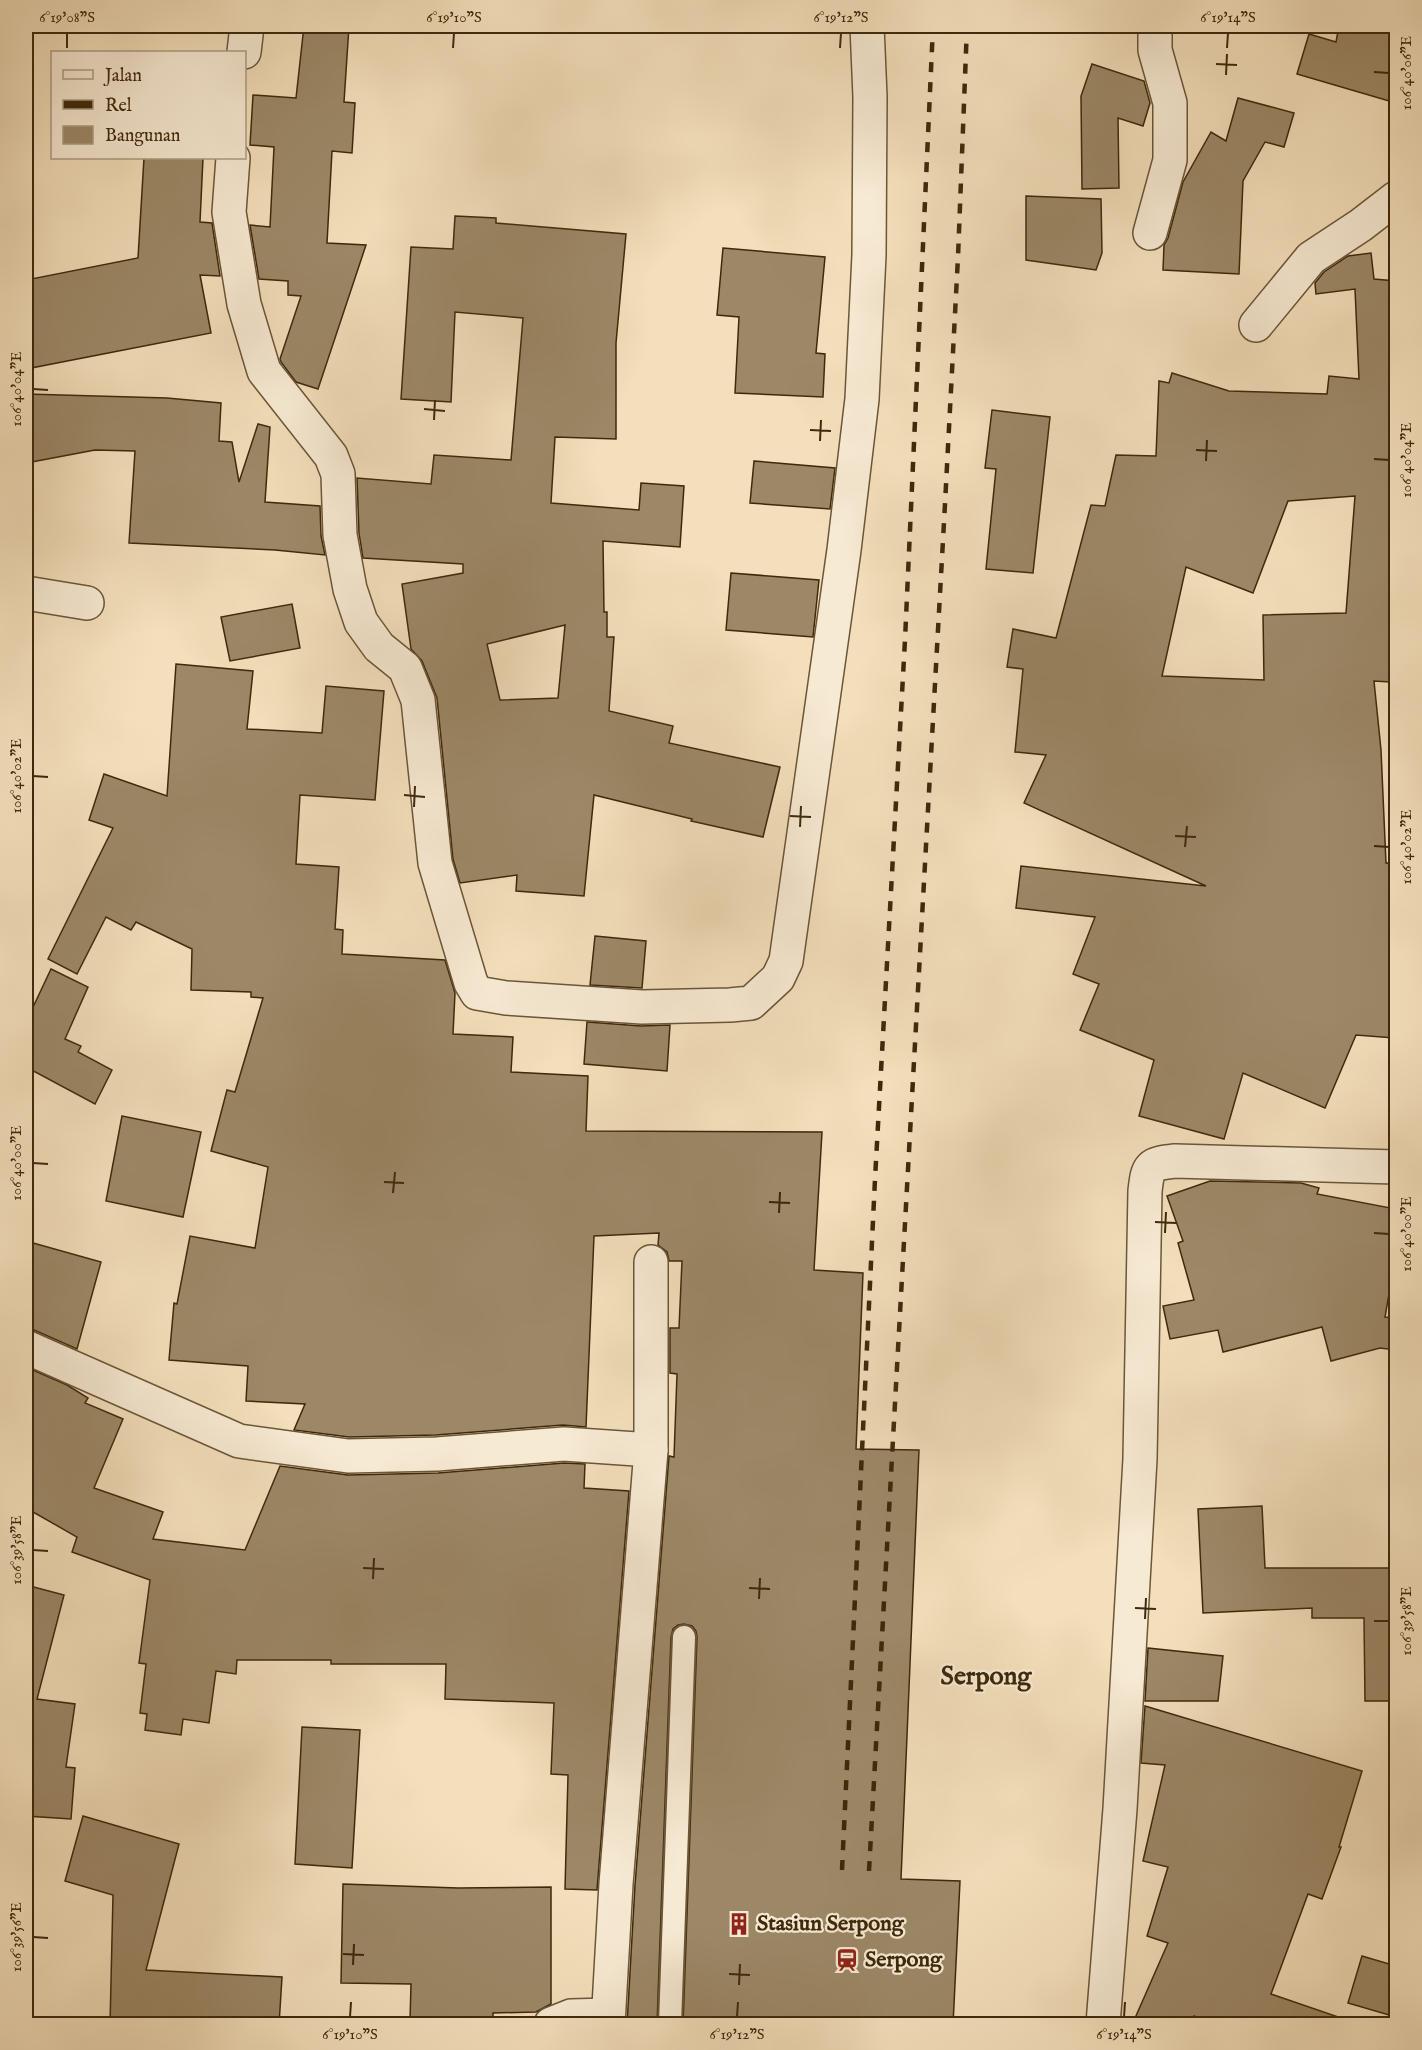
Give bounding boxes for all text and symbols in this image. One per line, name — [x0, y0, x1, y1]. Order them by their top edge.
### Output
text: 6°19'08"S — [39, 8, 95, 27]
text: 6°19'10"S — [426, 8, 482, 27]
text: 6°19'12"S — [813, 8, 869, 27]
text: 6°19'14"S — [1200, 8, 1256, 27]
text: 106°40'06"E — [1397, 36, 1416, 110]
legend — [51, 51, 246, 159]
text: Jalan — [103, 65, 142, 88]
text: Rel — [105, 95, 132, 118]
text: Bangunan — [105, 125, 181, 148]
text: 106°40'04"E — [7, 351, 26, 427]
text: 106°40'04"E — [1397, 422, 1416, 498]
text: 106°40'02"E — [7, 738, 26, 814]
text: 106°40'02"E — [1397, 809, 1416, 885]
text: 106°40'00"E — [7, 1125, 26, 1201]
text: 106°40'00"E — [1397, 1196, 1416, 1272]
text: 106°39'58"E — [7, 1515, 26, 1585]
text: 106°39'58"E — [1397, 1586, 1416, 1656]
district label: Serpong — [941, 1660, 1032, 1693]
text: 106°39'56"E — [7, 1902, 26, 1972]
place label: Stasiun Serpong — [757, 1910, 905, 1938]
building icon: Stasiun Serpong — [726, 1911, 752, 1937]
place label: Serpong — [865, 1946, 943, 1974]
station icon: Serpong — [834, 1947, 860, 1973]
text: 6°19'10"S — [322, 2025, 378, 2044]
text: 6°19'12"S — [709, 2025, 765, 2044]
text: 6°19'14"S — [1096, 2025, 1152, 2044]

